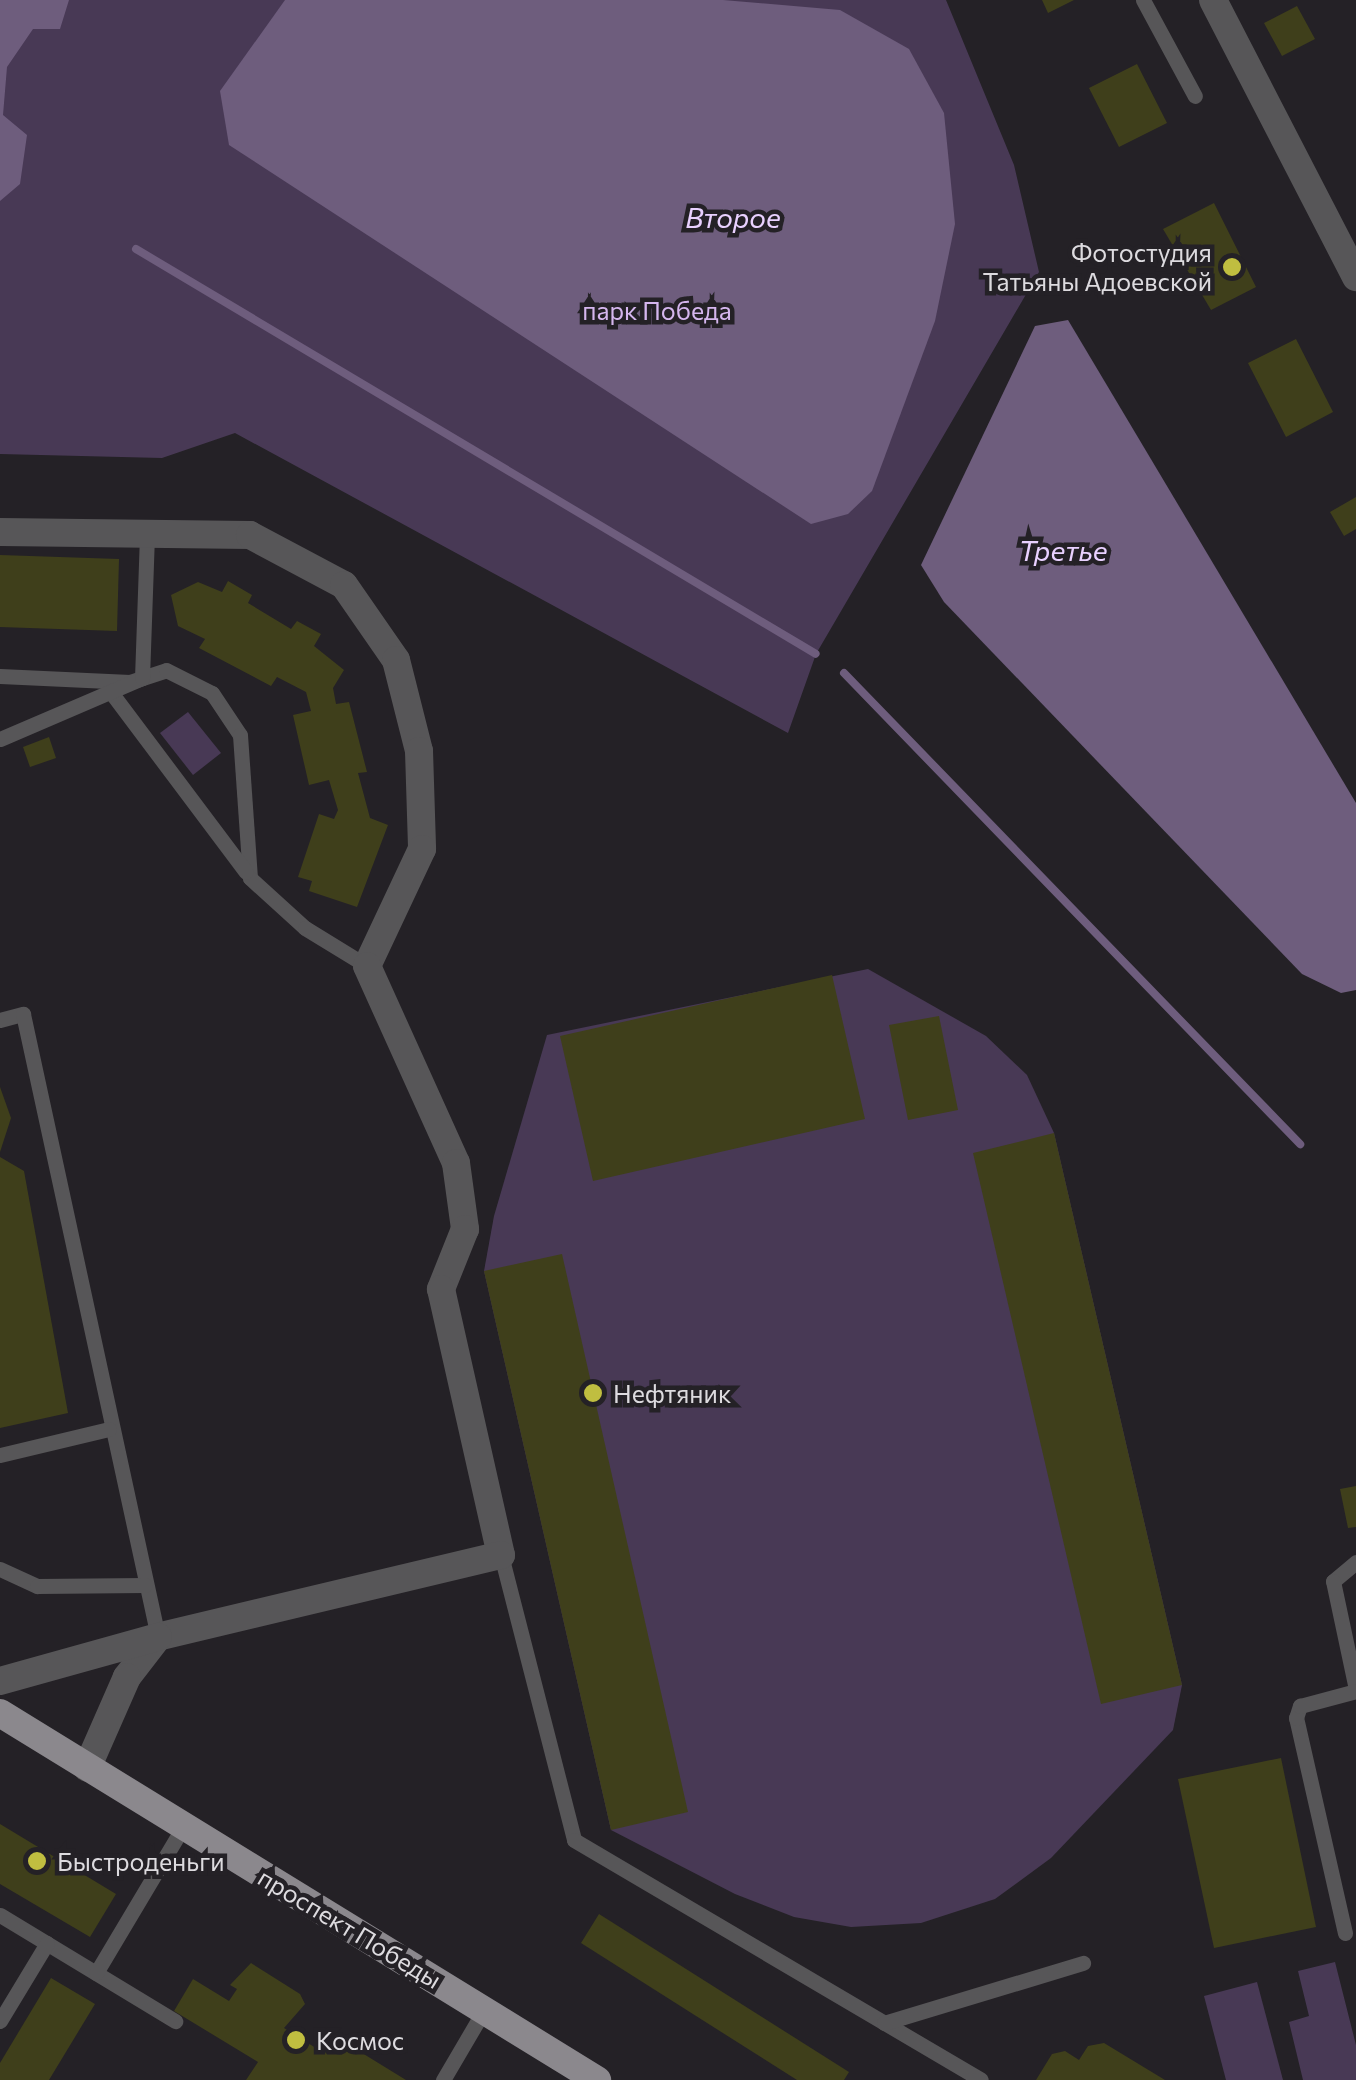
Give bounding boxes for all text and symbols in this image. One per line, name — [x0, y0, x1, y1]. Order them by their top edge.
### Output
water label: Второе — [685, 200, 781, 234]
place label: Фотостудия Татьяны Адоевской — [983, 238, 1212, 297]
marker: Фотостудия Татьяны Адоевской — [1221, 256, 1243, 278]
park label: парк Победa — [582, 295, 732, 325]
water label: Третье — [1018, 533, 1108, 567]
place label: Нефтяник — [613, 1378, 731, 1408]
marker: Нефтяник — [582, 1382, 604, 1404]
place label: Быстроденьги — [57, 1846, 224, 1876]
marker: Быстроденьги — [26, 1850, 48, 1872]
street label: проспект Победы — [253, 1862, 447, 1994]
place label: Космос — [316, 2025, 404, 2055]
marker: Космос — [285, 2029, 307, 2051]

